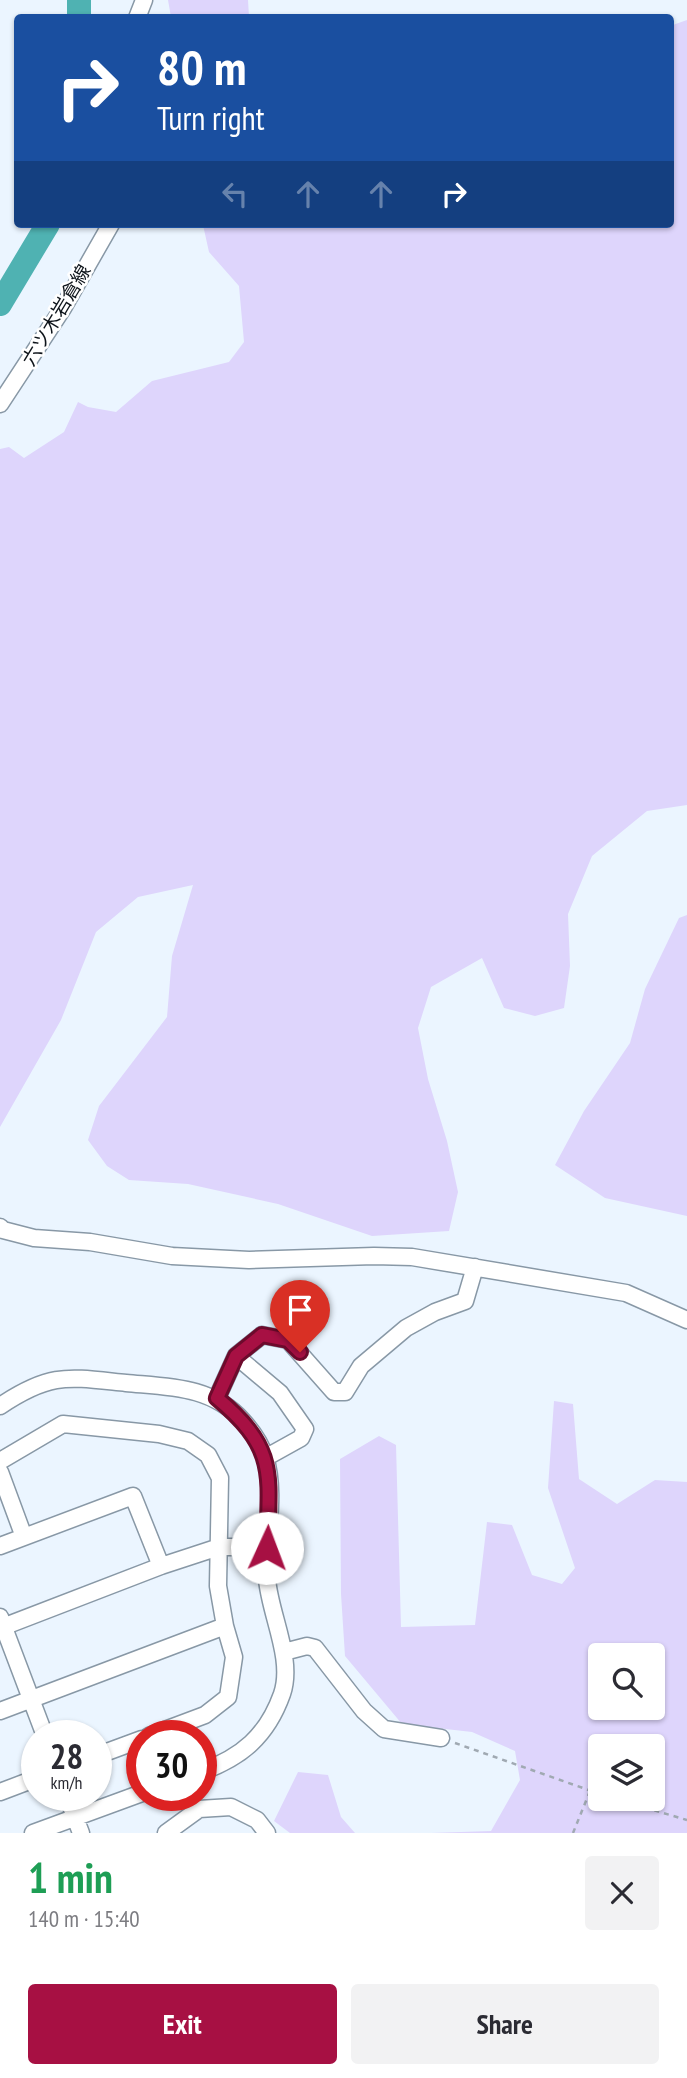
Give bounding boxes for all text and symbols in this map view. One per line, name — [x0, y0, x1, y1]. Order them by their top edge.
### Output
text: 80 m — [157, 35, 246, 99]
icon: right — [42, 42, 133, 133]
text: Turn right — [157, 97, 265, 139]
icon: left — [216, 175, 254, 213]
icon: ahead — [289, 175, 327, 213]
icon: ahead — [362, 175, 400, 213]
icon: right — [435, 175, 473, 213]
street label: 六ツ木岩倉線 — [16, 260, 96, 370]
pin — [270, 1280, 330, 1352]
icon: arrive — [281, 1291, 319, 1329]
position arrow — [230, 1511, 304, 1585]
map controls — [588, 1643, 665, 1811]
button: search — [588, 1643, 665, 1720]
speed limit sign: 30 — [126, 1720, 217, 1811]
text: 28 — [50, 1733, 83, 1779]
button: layers — [588, 1734, 665, 1811]
text: km/h — [51, 1771, 82, 1794]
text: 1 min — [28, 1850, 113, 1905]
button: close — [585, 1856, 659, 1930]
text: 140 m · 15:40 — [28, 1904, 140, 1933]
button: Exit — [28, 1984, 337, 2064]
button: Share — [351, 1984, 659, 2064]

